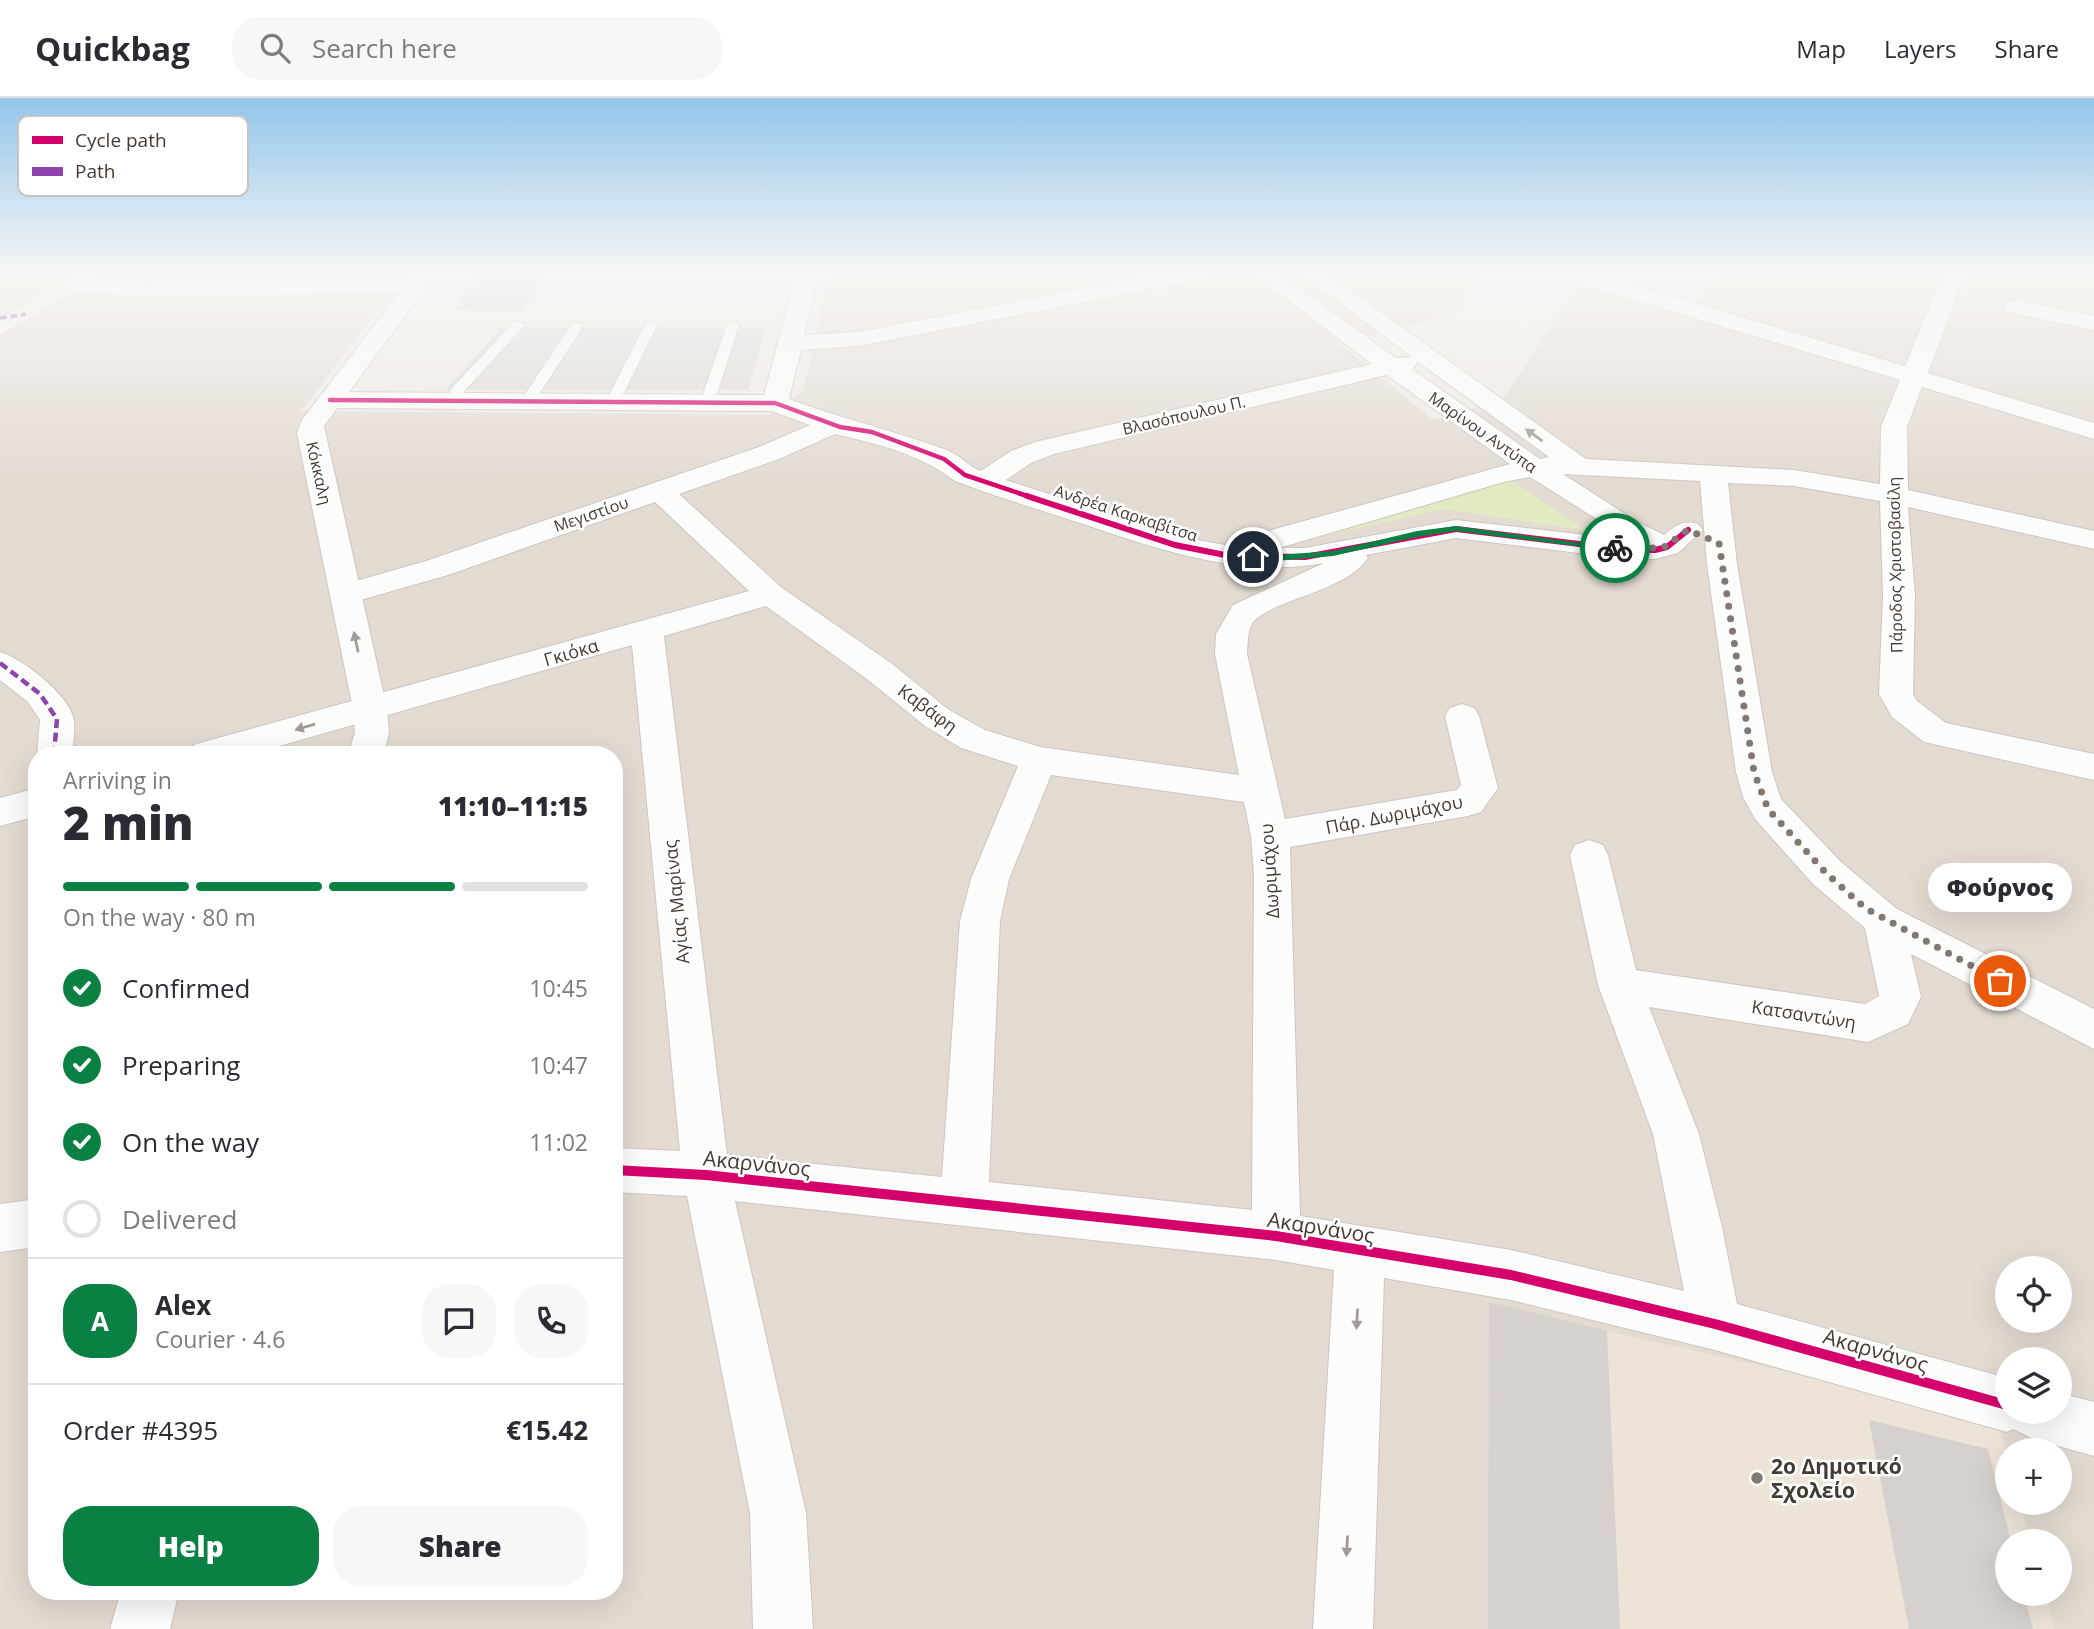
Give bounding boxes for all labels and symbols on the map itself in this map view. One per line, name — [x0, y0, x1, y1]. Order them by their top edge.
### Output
legend — [18, 116, 248, 196]
text: Cycle path — [75, 127, 167, 153]
text: Path — [75, 158, 115, 184]
street label: Μαρίνου Αντύπα — [1424, 386, 1542, 478]
street label: Βλασόπουλου Π. — [1120, 390, 1248, 440]
one-way arrow — [1525, 428, 1543, 442]
street label: Κόκκαλη — [301, 439, 337, 507]
street label: Πάροδος Χριστοβασίλη — [1882, 477, 1908, 653]
street label: Ανδρέα Καρκαβίτσα — [1051, 479, 1201, 547]
street label: Μεγιστίου — [551, 491, 631, 537]
courier — [1580, 513, 1650, 583]
pin — [1223, 527, 1283, 587]
one-way arrow — [351, 631, 362, 653]
street label: Γκιόκα — [541, 633, 601, 671]
street label: Καβάφη — [893, 678, 963, 738]
one-way arrow — [293, 722, 315, 733]
street label: Πάρ. Δωριμάχου — [1323, 789, 1465, 839]
street label: Δωριμάχου — [1254, 823, 1284, 919]
street label: Αγίας Μαρίνας — [658, 838, 694, 965]
callout: Φούρνος — [1928, 862, 2072, 911]
pin — [1970, 951, 2030, 1011]
street label: Κατσαντώνη — [1750, 994, 1858, 1034]
street label: Ακαρνάνος — [702, 1143, 812, 1183]
street label: Ακαρνάνος — [1265, 1205, 1377, 1249]
one-way arrow — [1351, 1308, 1362, 1330]
street label: Ακαρνάνος — [1820, 1322, 1932, 1378]
place label: 2ο Δημοτικό Σχολείο — [1771, 1452, 1902, 1504]
marker: 2ο Δημοτικό Σχολείο — [1749, 1470, 1765, 1486]
one-way arrow — [1341, 1536, 1352, 1558]

